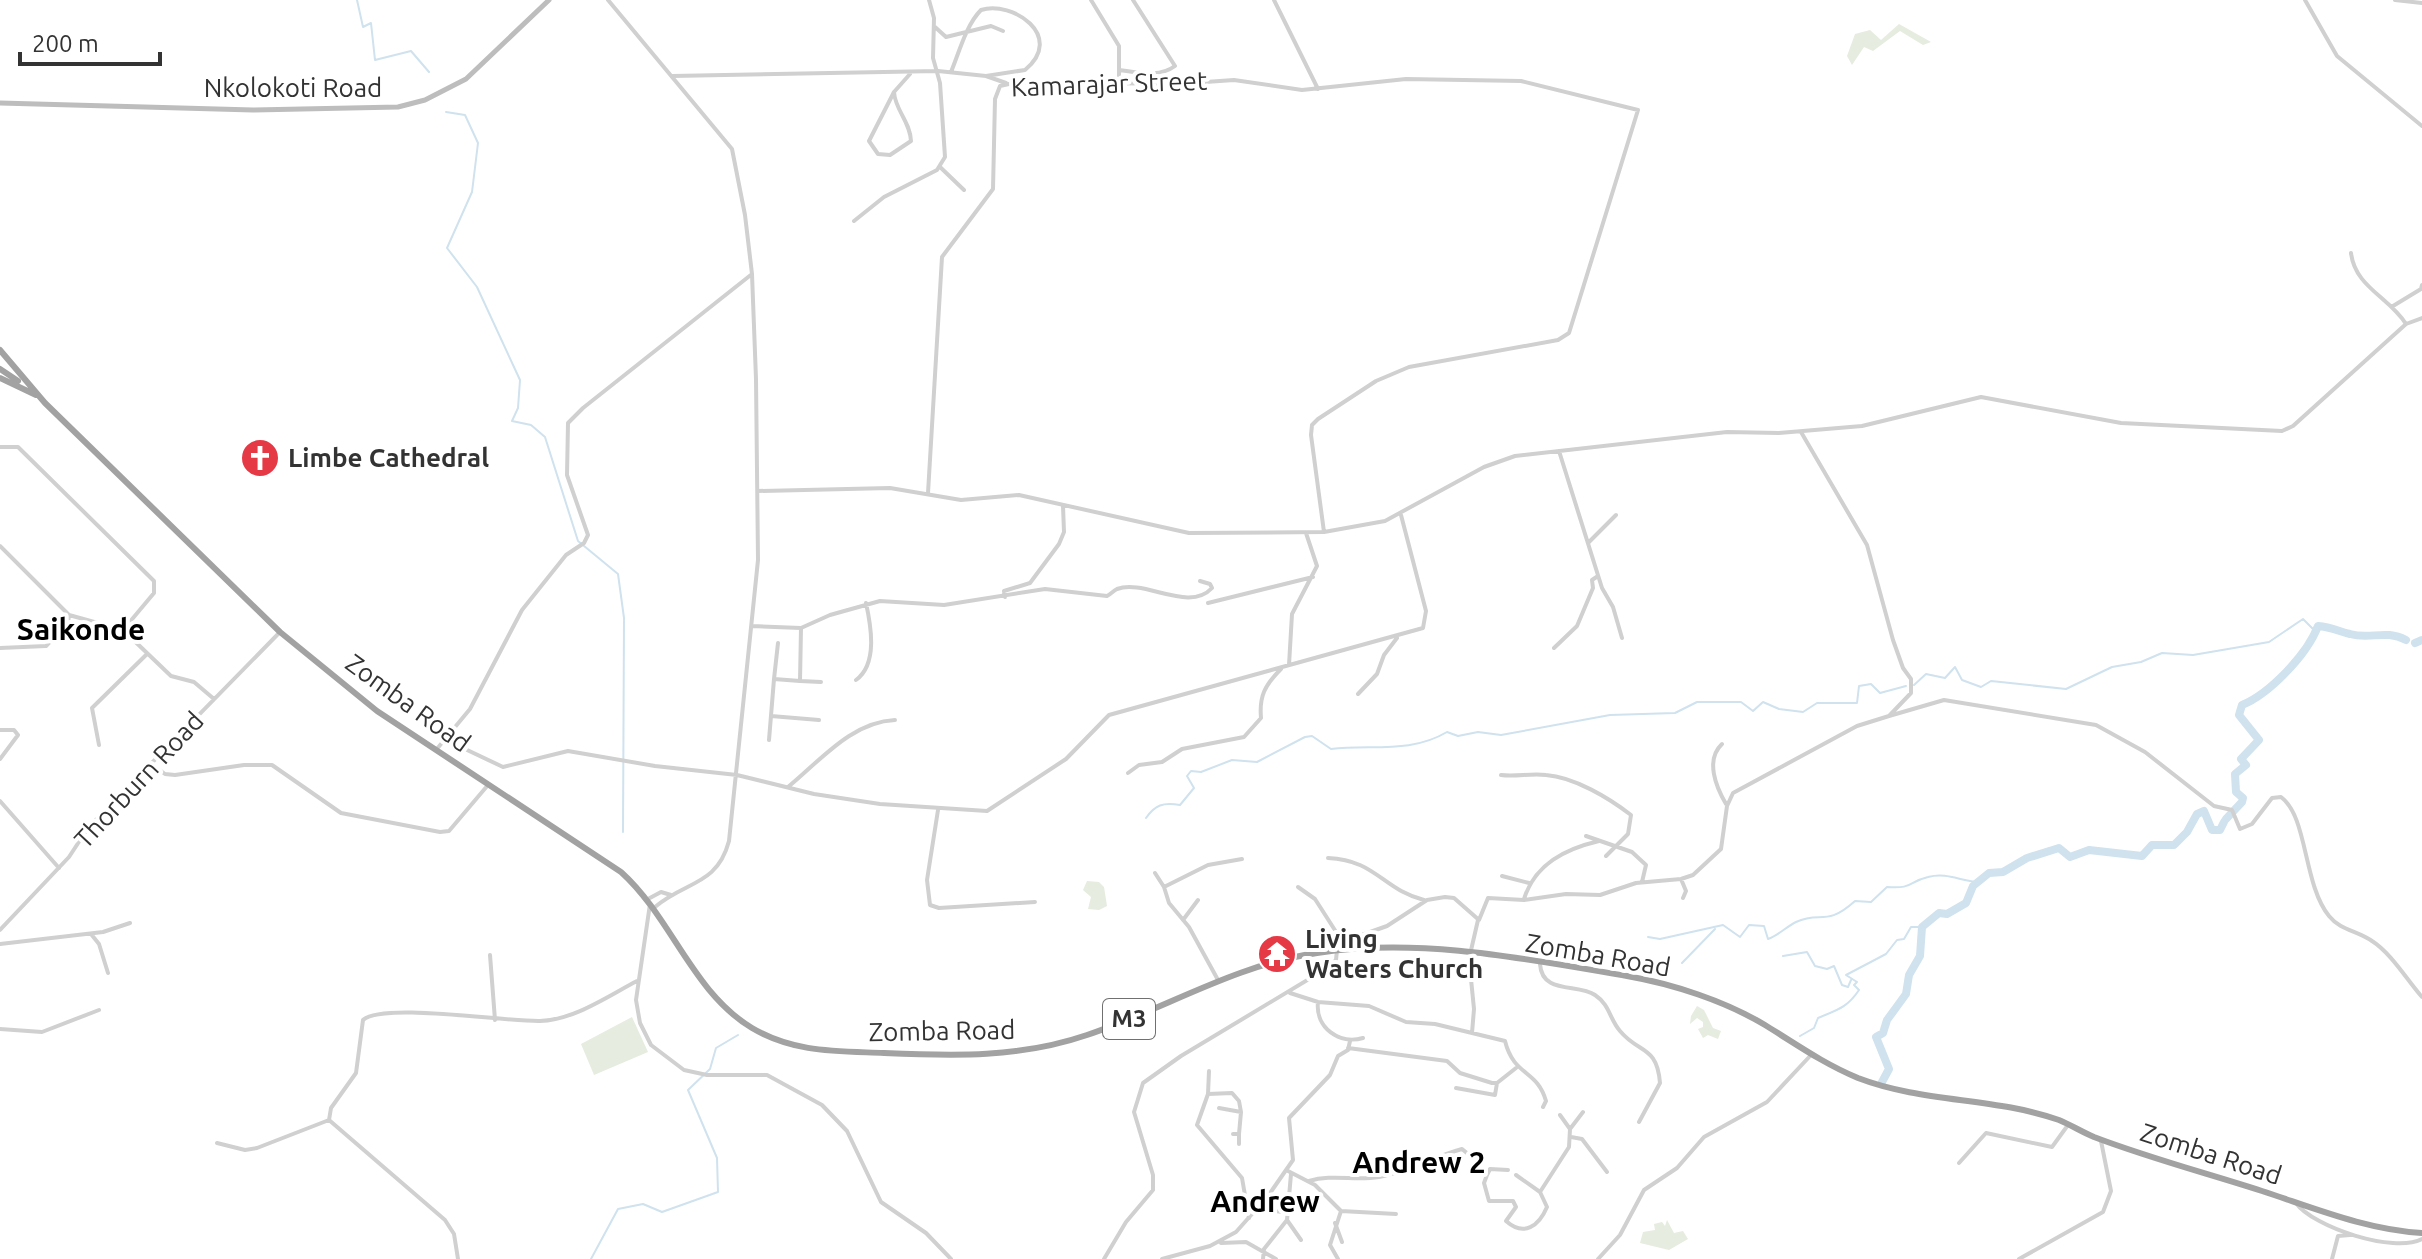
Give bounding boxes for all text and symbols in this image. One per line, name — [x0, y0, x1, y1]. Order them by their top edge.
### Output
scale bar — [20, 16, 160, 66]
text: 200 m — [32, 30, 99, 57]
street label: Kamarajar Street — [1010, 66, 1208, 101]
street label: Nkolokoti Road — [204, 73, 382, 102]
church icon: Limbe Cathedral — [239, 437, 281, 479]
place label: Limbe Cathedral — [288, 443, 489, 472]
district label: Saikonde — [17, 612, 145, 646]
street label: Zomba Road — [340, 648, 476, 757]
street label: Thorburn Road — [68, 706, 209, 854]
place label: Living Waters Church — [1305, 924, 1483, 983]
street label: Zomba Road — [1523, 928, 1673, 982]
temple icon: Living Waters Church — [1256, 933, 1298, 975]
road number: M3 — [1103, 999, 1155, 1039]
street label: Zomba Road — [868, 1015, 1016, 1046]
street label: Zomba Road — [2137, 1117, 2285, 1190]
district label: Andrew 2 — [1352, 1145, 1486, 1179]
district label: Andrew — [1210, 1184, 1320, 1218]

